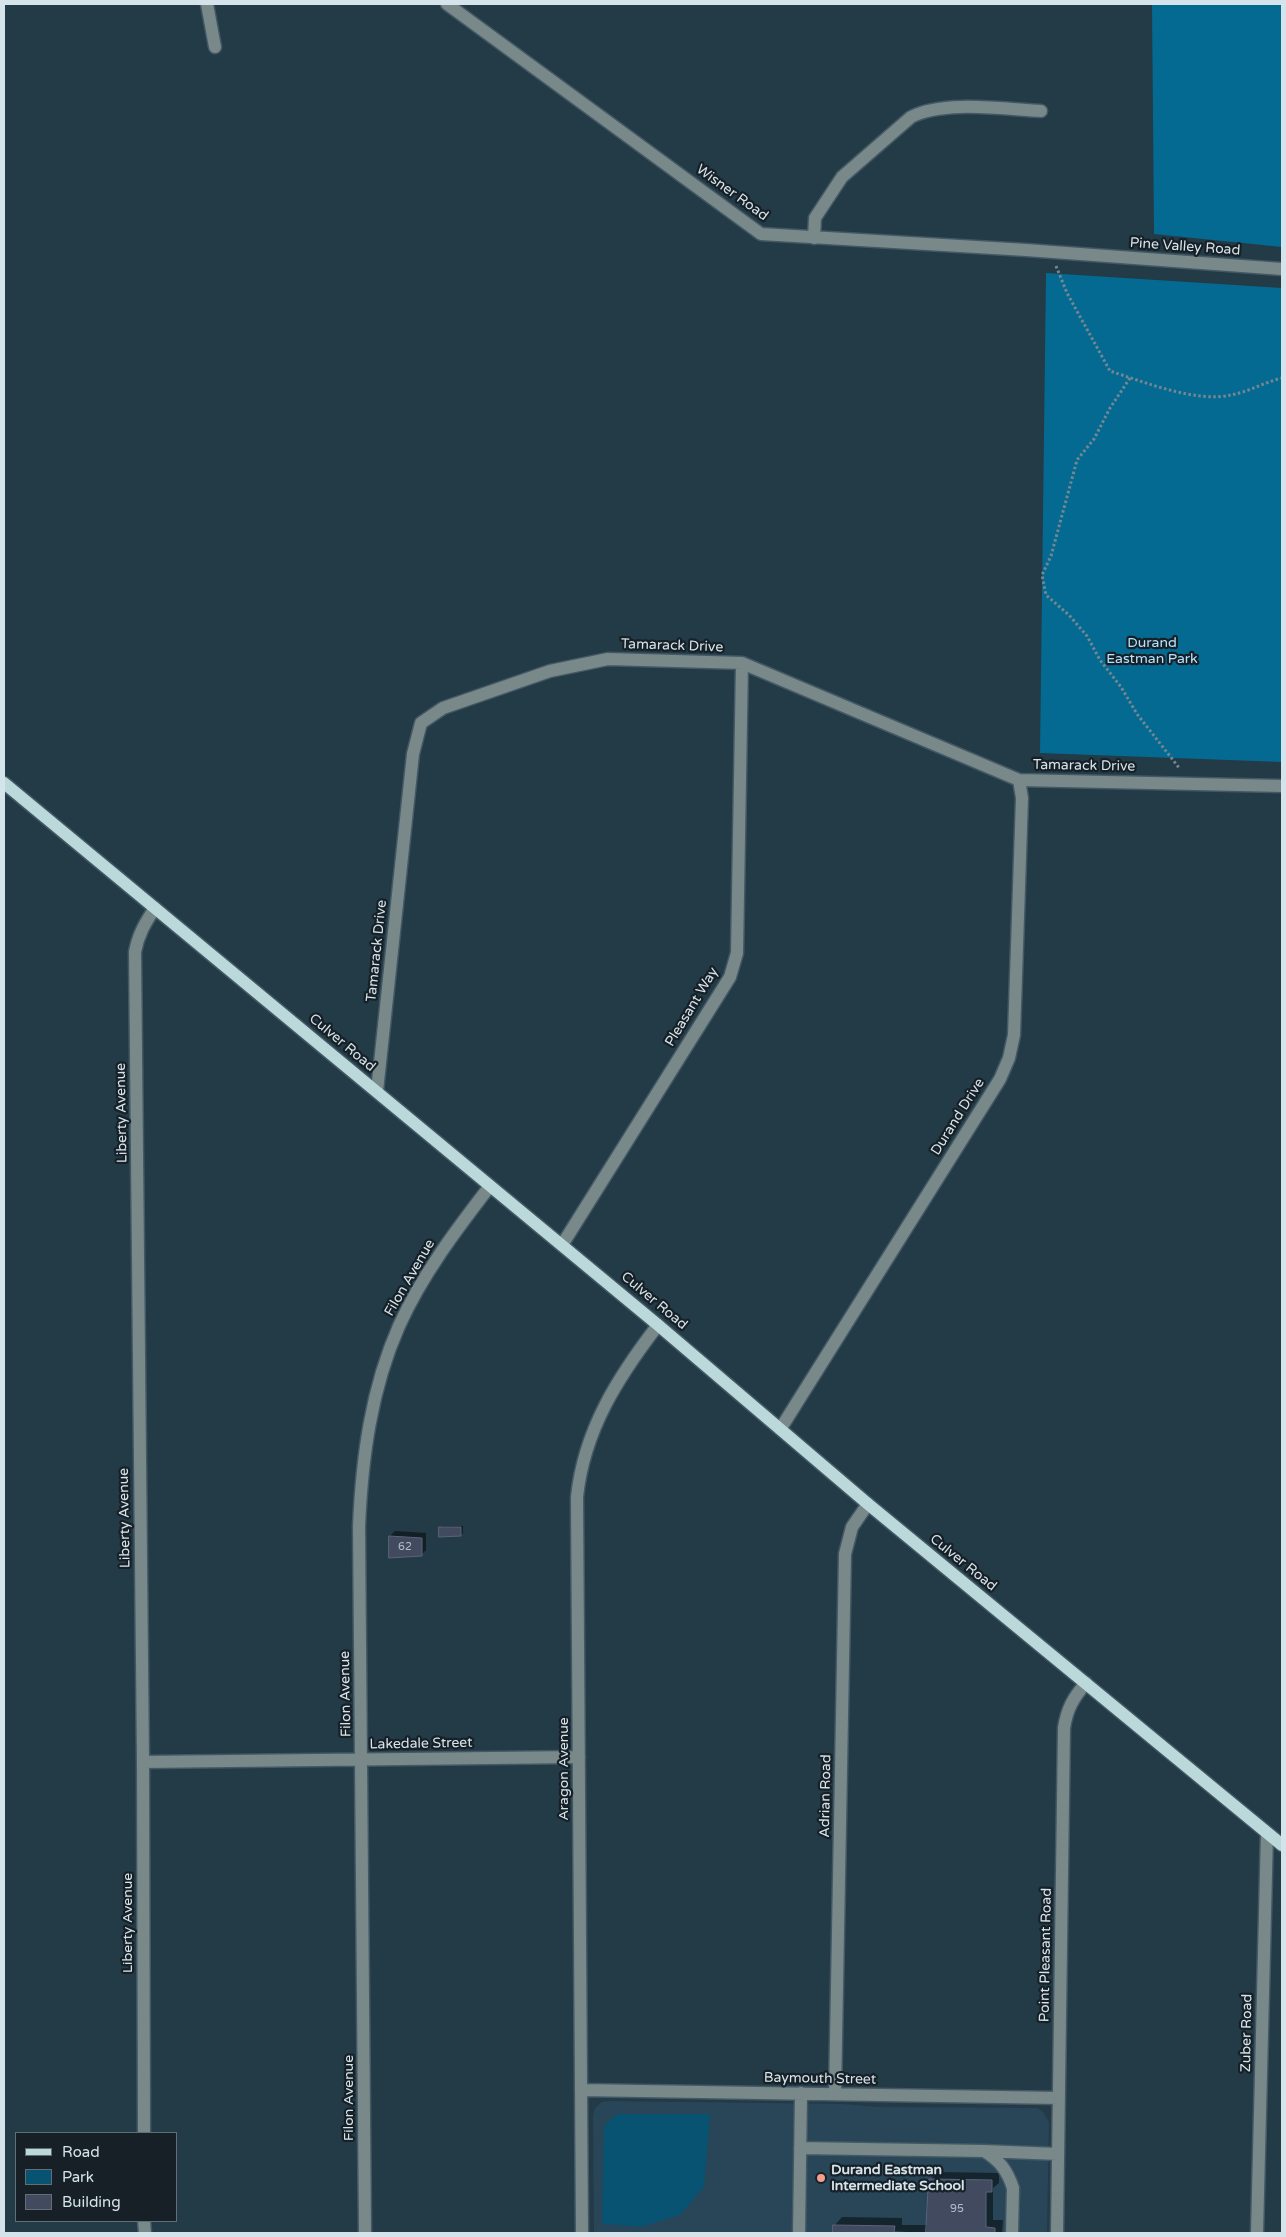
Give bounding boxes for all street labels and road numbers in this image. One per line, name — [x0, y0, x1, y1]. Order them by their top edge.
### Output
street label: Wisner Road — [693, 161, 771, 225]
street label: Pine Valley Road — [1129, 235, 1241, 259]
street label: Tamarack Drive — [621, 636, 723, 656]
street label: Tamarack Drive — [1033, 757, 1135, 775]
street label: Tamarack Drive — [363, 899, 391, 1003]
street label: Pleasant Way — [662, 964, 722, 1050]
street label: Culver Road — [306, 1011, 378, 1075]
street label: Liberty Avenue — [113, 1063, 131, 1163]
street label: Durand Drive — [928, 1075, 988, 1159]
street label: Filon Avenue — [381, 1237, 439, 1319]
street label: Culver Road — [618, 1269, 690, 1333]
street label: Liberty Avenue — [116, 1468, 134, 1568]
street label: Culver Road — [926, 1531, 1000, 1595]
street label: Filon Avenue — [337, 1651, 355, 1737]
street label: Aragon Avenue — [556, 1717, 572, 1821]
street label: Lakedale Street — [369, 1735, 473, 1753]
street label: Adrian Road — [817, 1754, 835, 1838]
street label: Liberty Avenue — [120, 1873, 136, 1973]
street label: Point Pleasant Road — [1036, 1888, 1056, 2022]
street label: Zuber Road — [1238, 1994, 1256, 2072]
street label: Filon Avenue — [341, 2055, 357, 2141]
street label: Baymouth Street — [764, 2070, 876, 2088]

